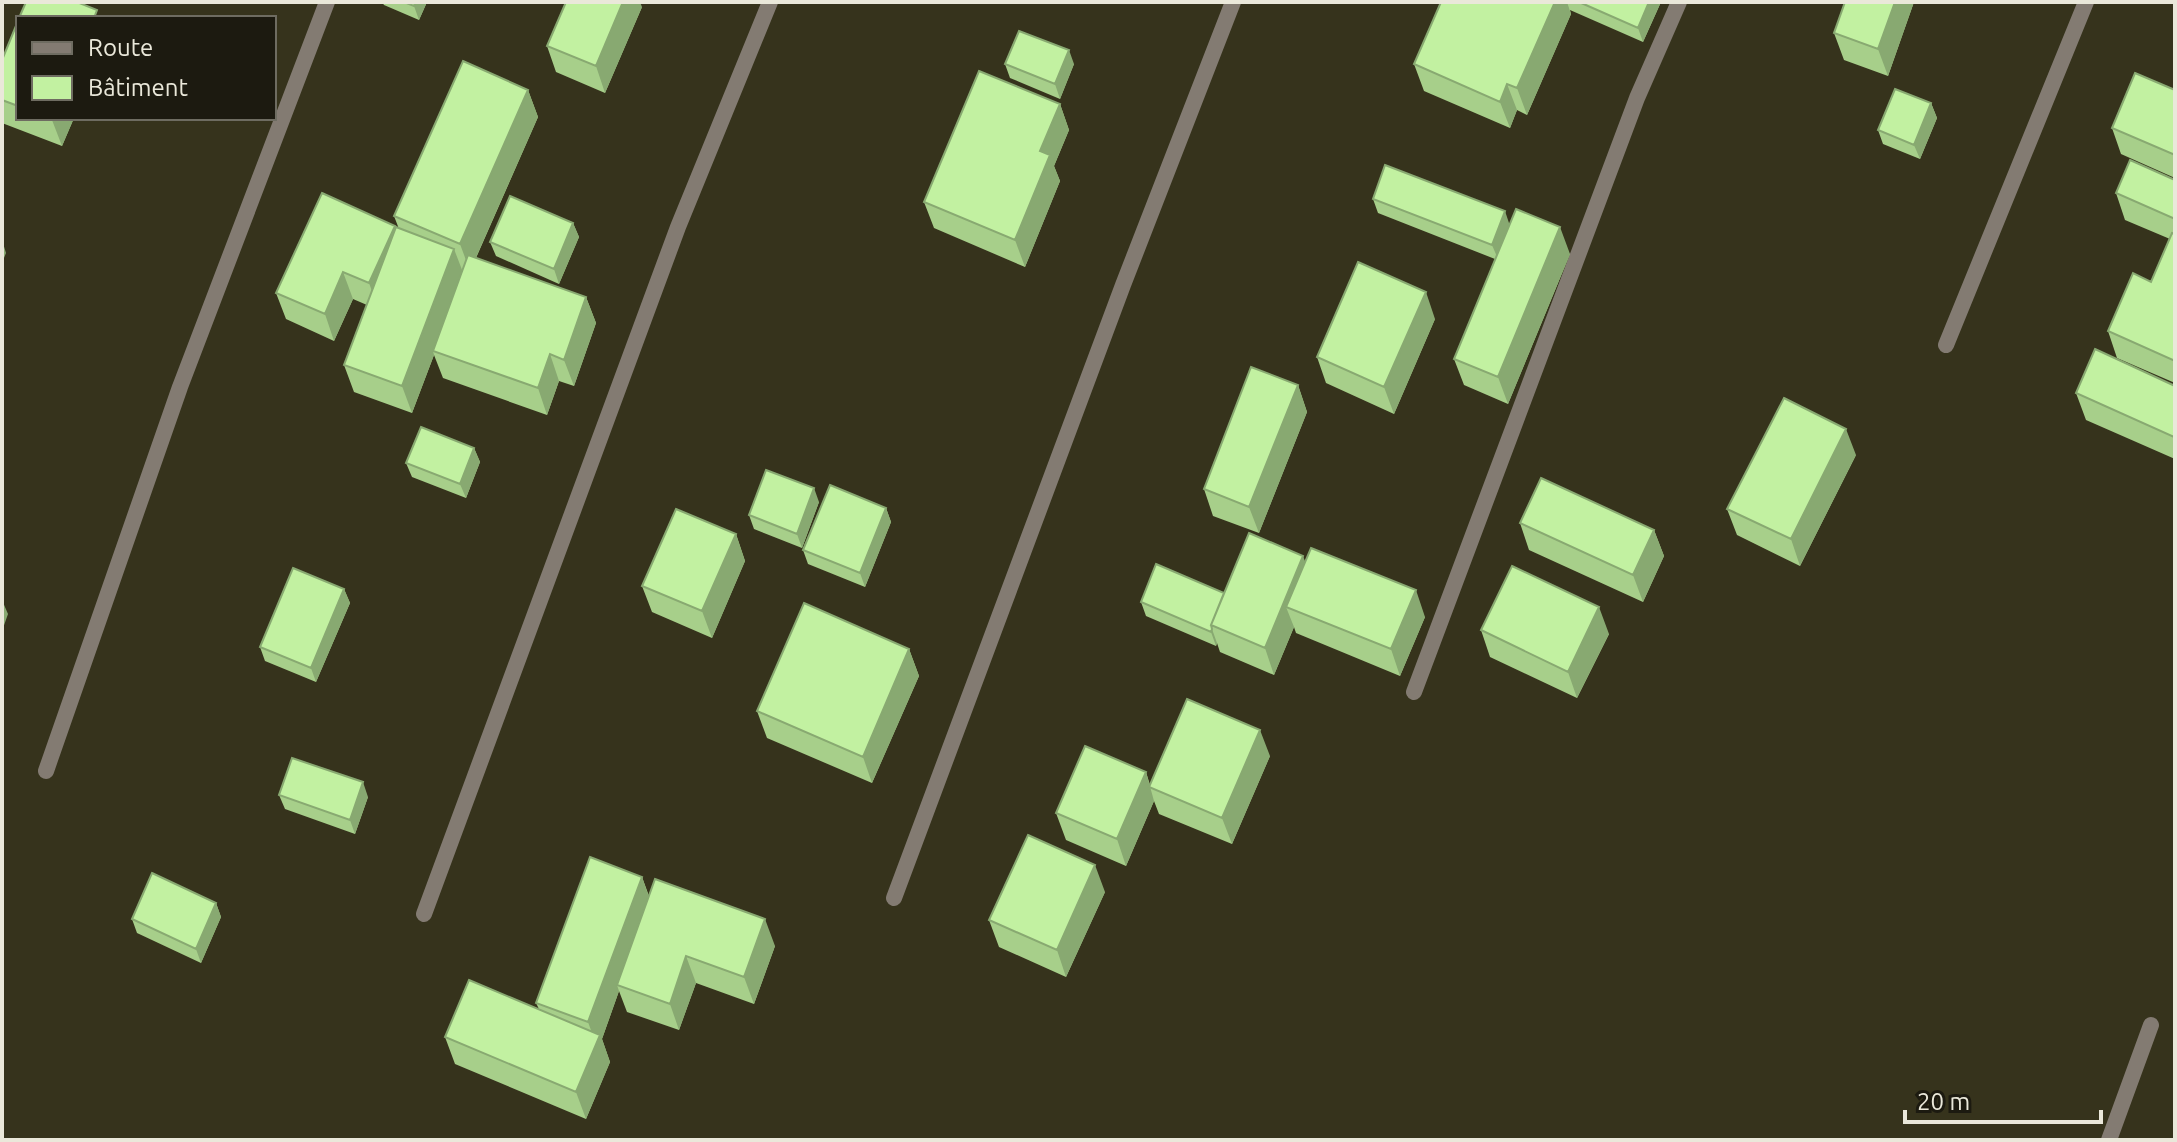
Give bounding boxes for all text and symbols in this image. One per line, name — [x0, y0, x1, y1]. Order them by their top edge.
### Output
legend — [16, 16, 276, 120]
text: Route — [88, 34, 153, 61]
text: Bâtiment — [88, 74, 189, 101]
scale bar — [1905, 1074, 2101, 1124]
text: 20 m — [1917, 1088, 1970, 1115]

